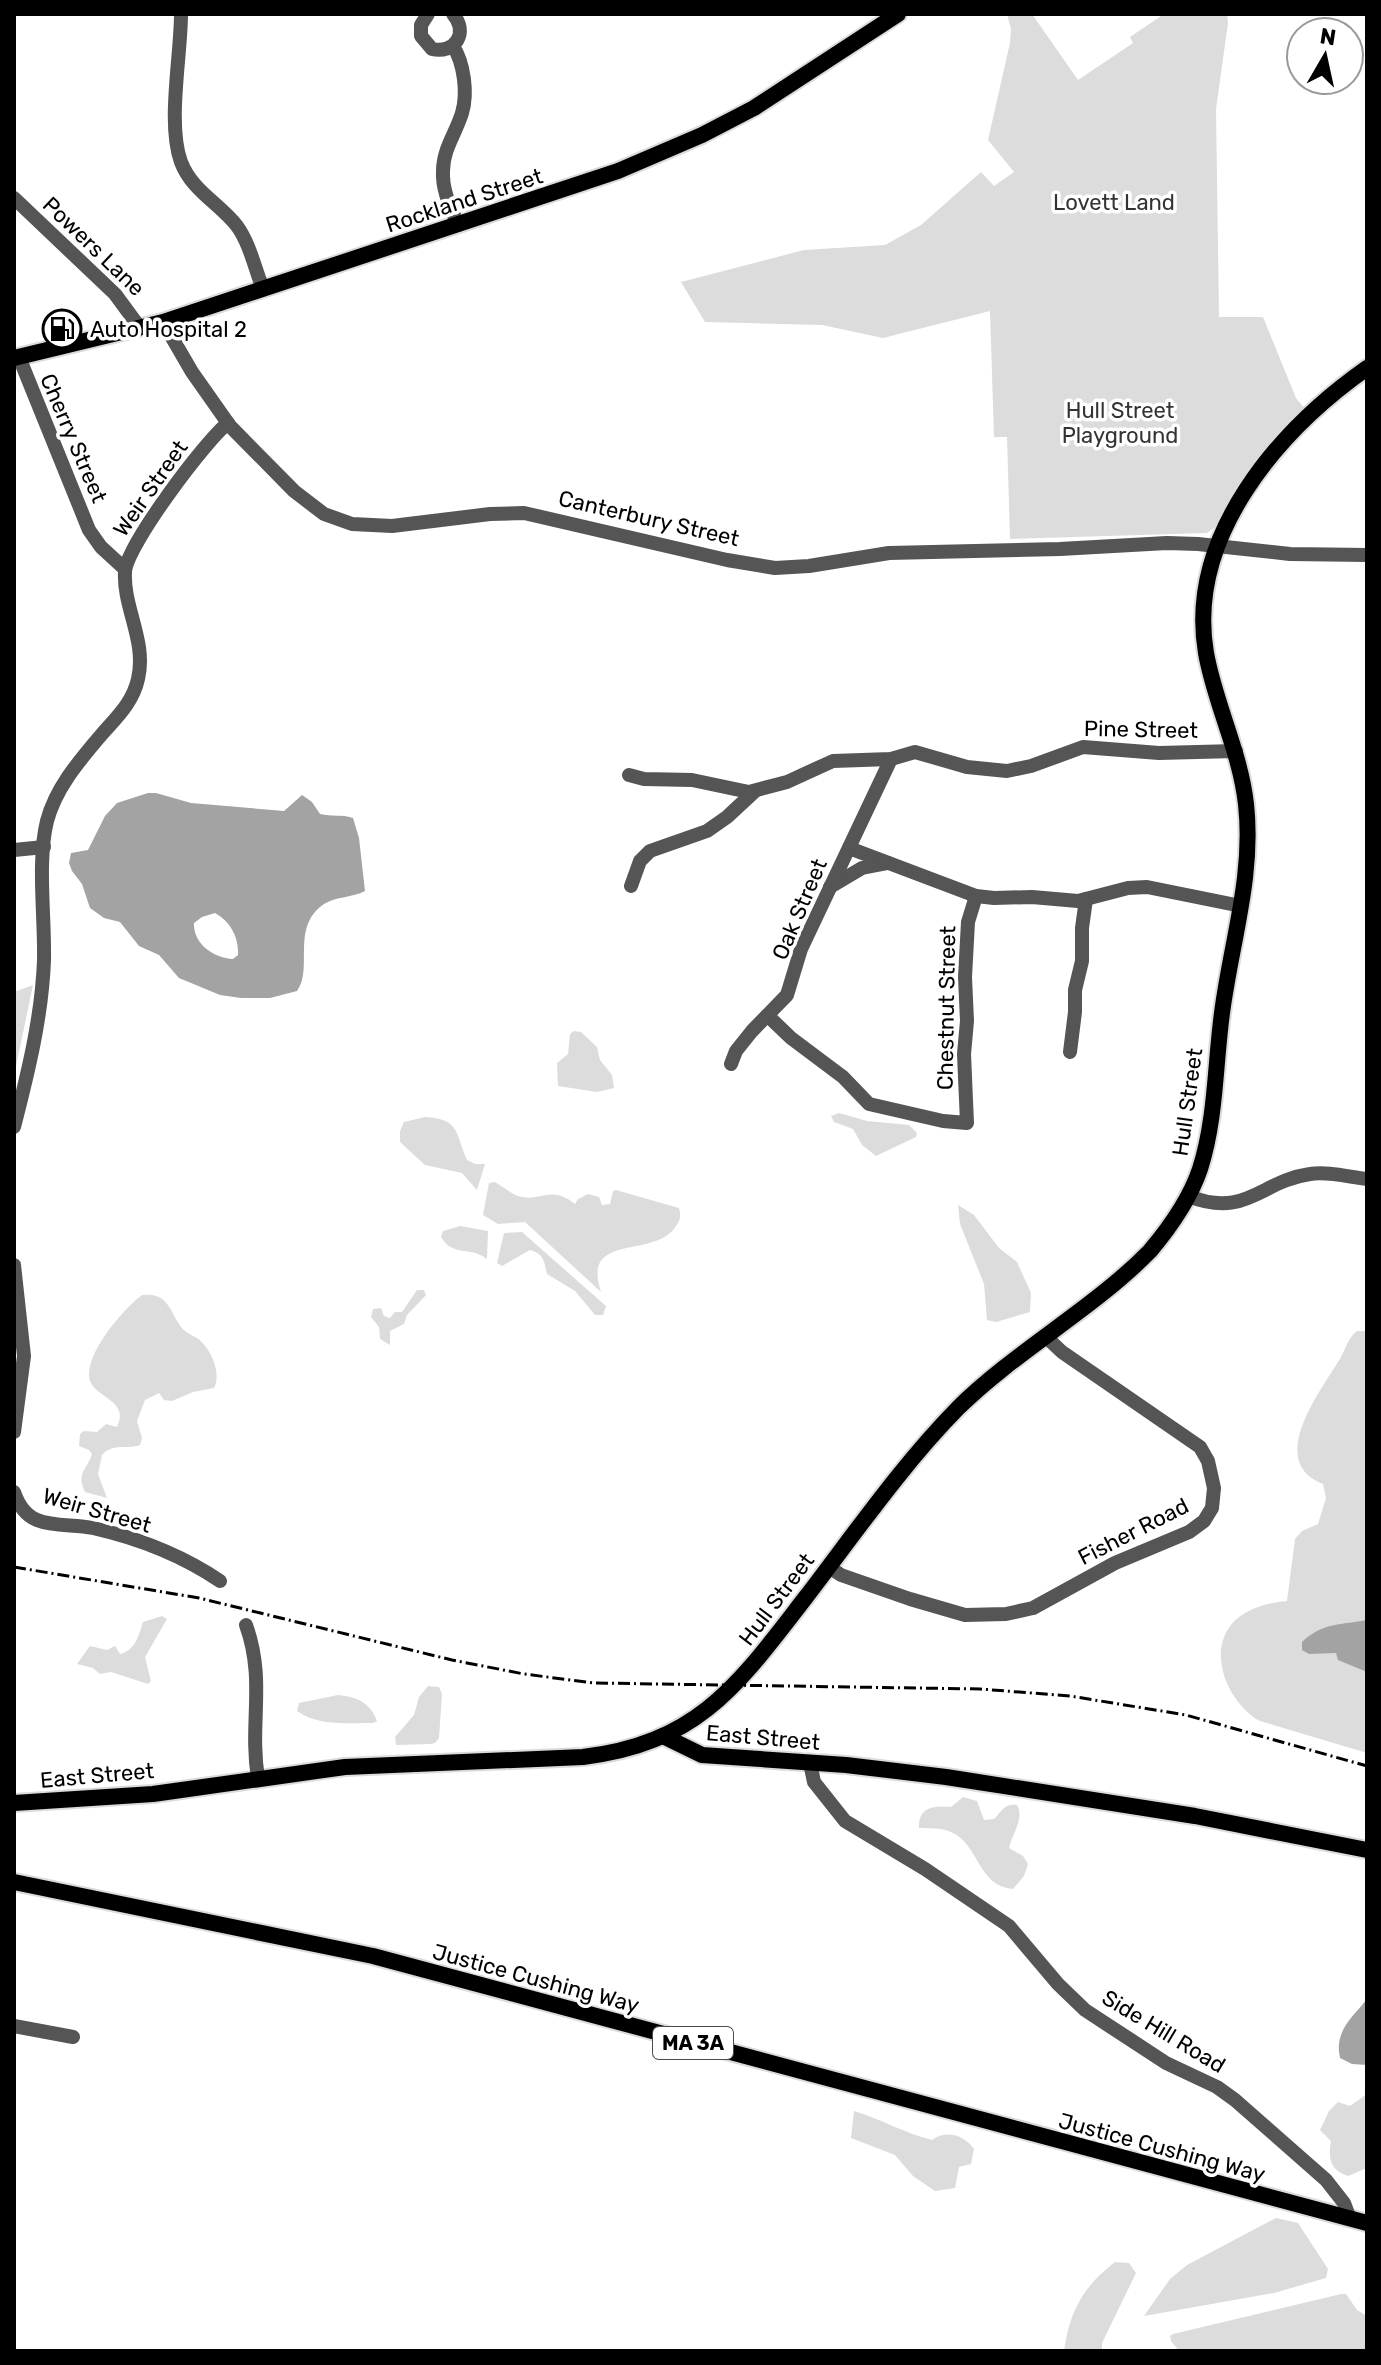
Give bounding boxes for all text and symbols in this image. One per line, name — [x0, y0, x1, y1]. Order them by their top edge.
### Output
north arrow — [1285, 16, 1365, 96]
text: N — [1318, 22, 1338, 51]
street label: Rockland Street — [382, 162, 546, 239]
park label: Lovett Land — [1053, 189, 1175, 216]
street label: Powers Lane — [37, 191, 150, 302]
fuel station icon: Auto Hospital 2 — [41, 308, 83, 350]
place label: Auto Hospital 2 — [90, 316, 247, 343]
street label: Cherry Street — [34, 370, 113, 507]
park label: Hull Street Playground — [1062, 397, 1178, 449]
street label: Weir Street — [107, 434, 194, 542]
street label: Canterbury Street — [556, 485, 742, 552]
street label: Pine Street — [1084, 715, 1199, 744]
street label: Oak Street — [766, 854, 833, 964]
street label: Chestnut Street — [932, 925, 961, 1090]
street label: Hull Street — [1167, 1046, 1208, 1158]
street label: Weir Street — [39, 1482, 155, 1539]
street label: Fisher Road — [1073, 1492, 1193, 1571]
street label: Hull Street — [733, 1547, 820, 1651]
street label: East Street — [705, 1719, 821, 1756]
street label: East Street — [39, 1757, 156, 1794]
street label: Justice Cushing Way — [430, 1938, 642, 2019]
street label: Side Hill Road — [1097, 1984, 1230, 2079]
road number: MA 3A — [653, 2027, 733, 2059]
street label: Justice Cushing Way — [1056, 2107, 1268, 2188]

